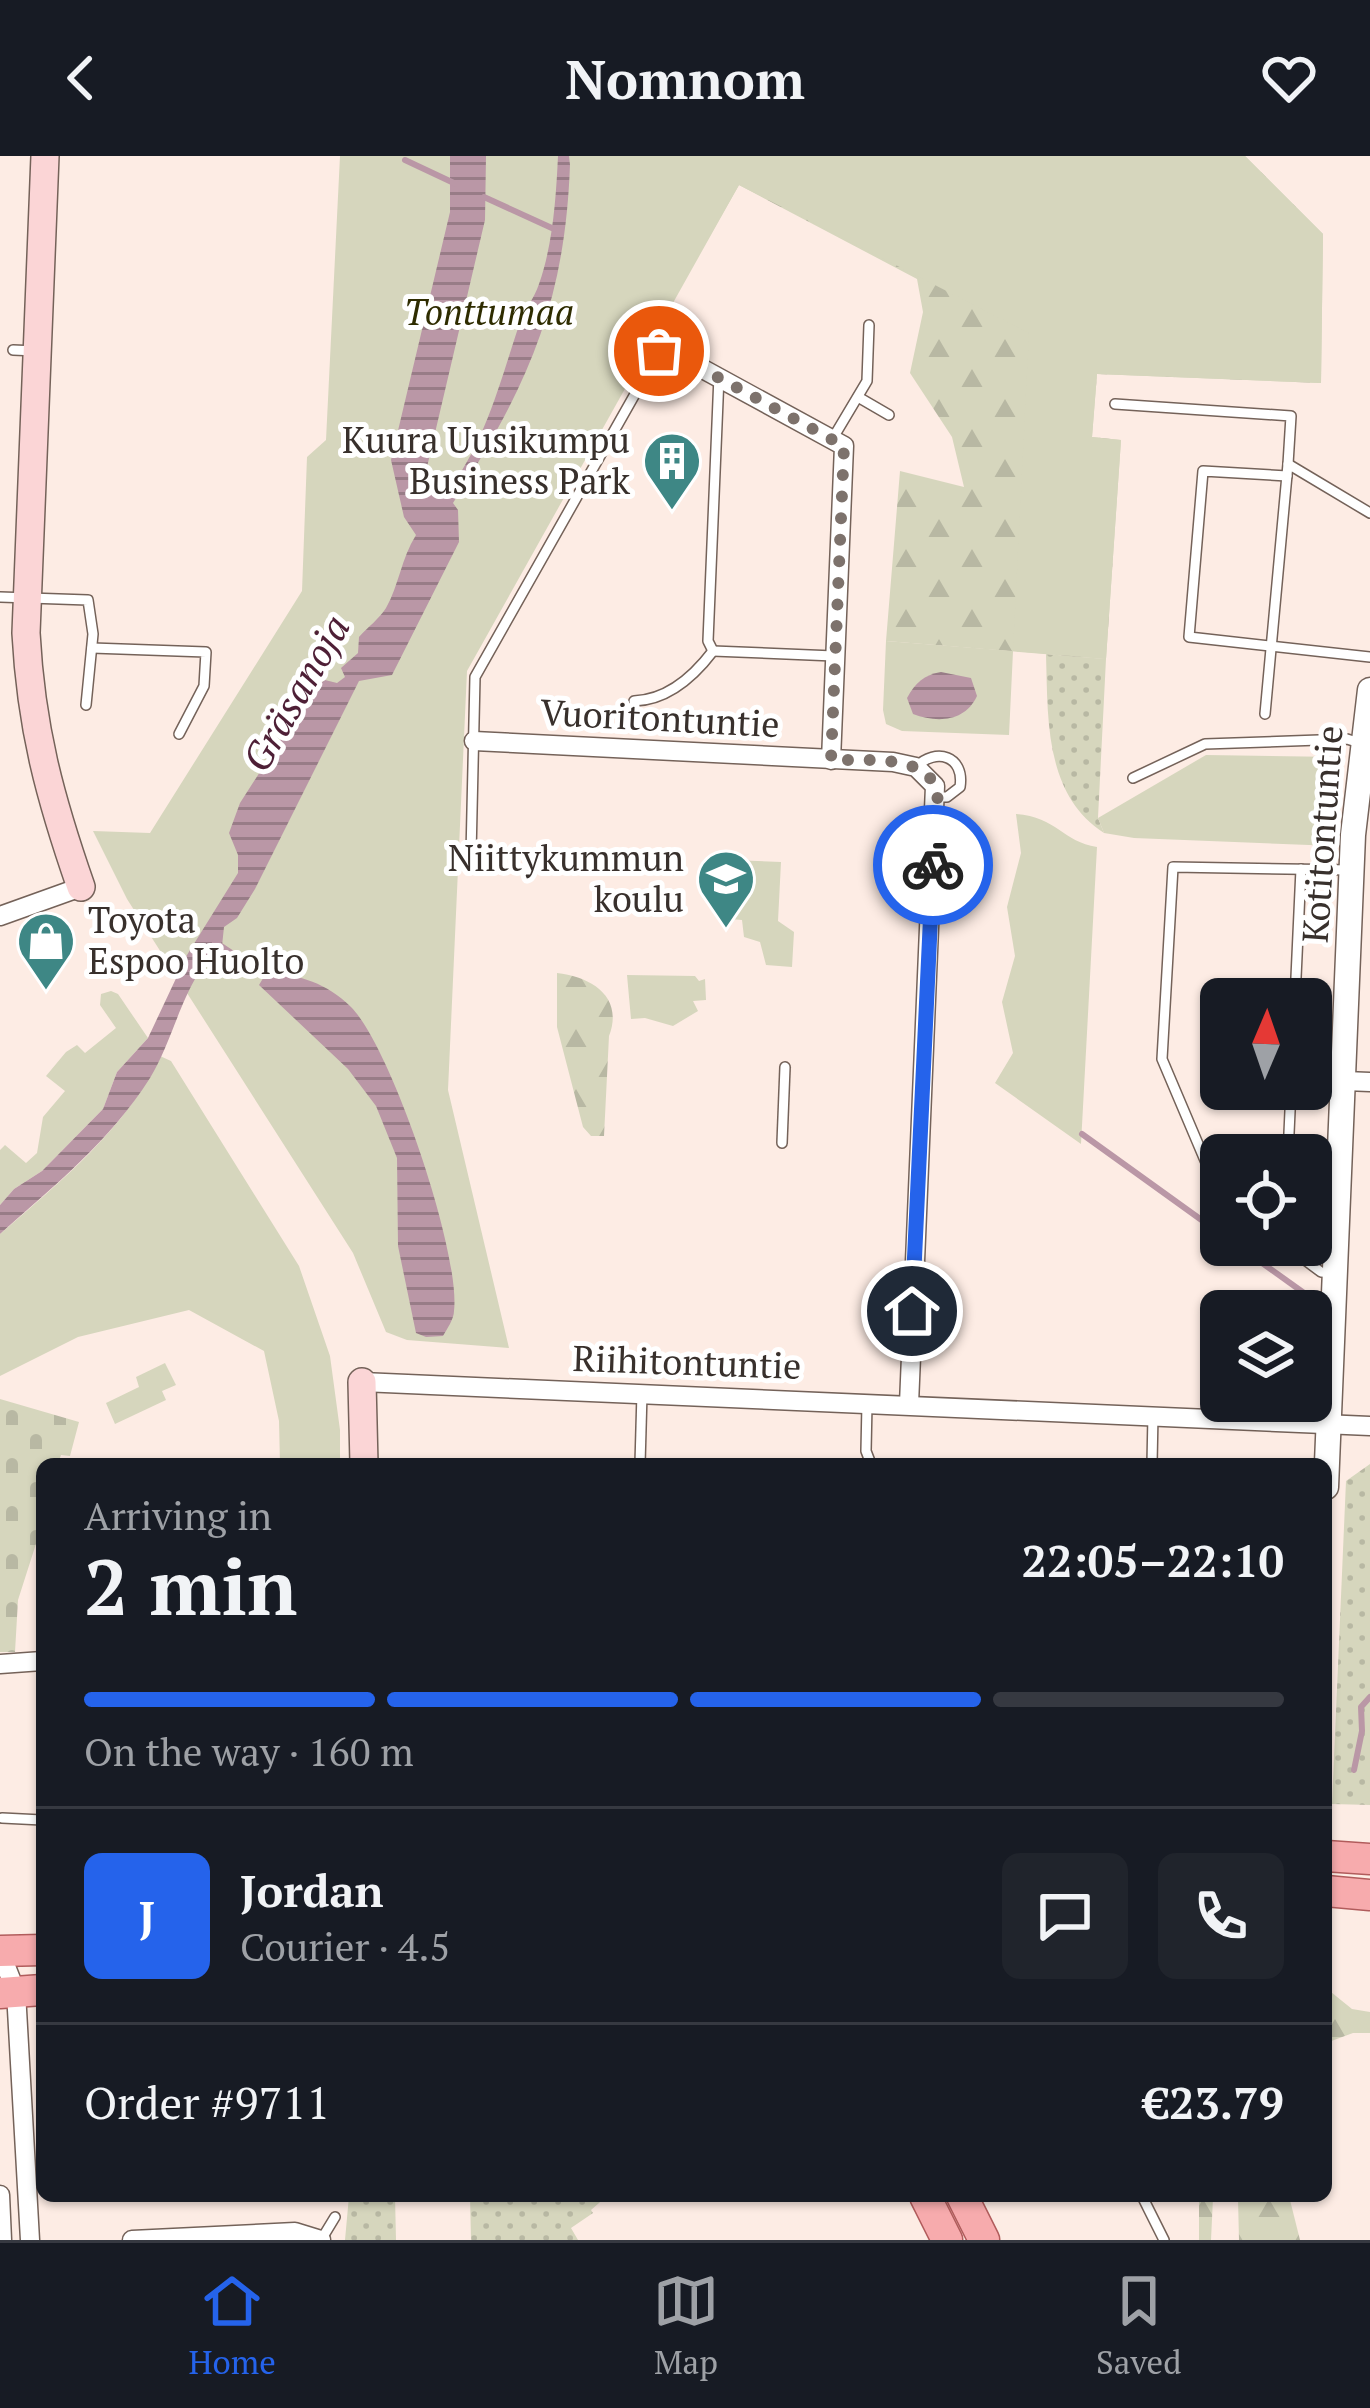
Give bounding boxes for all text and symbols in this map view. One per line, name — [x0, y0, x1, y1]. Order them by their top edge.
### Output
text: Nomnom — [565, 43, 805, 114]
icon: back — [48, 45, 114, 111]
icon: heart — [1256, 45, 1322, 111]
park label: Tonttumaa — [404, 288, 574, 335]
pin — [608, 300, 710, 402]
icon: bag — [626, 318, 692, 384]
place label: Kuura Uusikumpu Business Park — [342, 416, 630, 504]
building icon: Kuura Uusikumpu Business Park — [641, 430, 703, 512]
water label: Gräsanoja — [229, 605, 361, 780]
street label: Vuoritontuntie — [539, 688, 781, 747]
street label: Kotitontuntie — [1290, 724, 1353, 944]
courier — [873, 805, 993, 925]
icon: bike — [900, 832, 966, 898]
place label: Niittykummun koulu — [448, 834, 684, 922]
school or university icon: Niittykummun koulu — [695, 848, 757, 930]
place label: Toyota Espoo Huolto — [88, 896, 304, 984]
shop icon: Toyota Espoo Huolto — [15, 910, 77, 992]
north arrow — [1200, 978, 1332, 1110]
map controls — [1200, 978, 1332, 1422]
button: locate — [1200, 1134, 1332, 1266]
pin — [861, 1260, 963, 1362]
icon: home — [879, 1278, 945, 1344]
button: layers — [1200, 1290, 1332, 1422]
street label: Riihitontuntie — [572, 1334, 802, 1389]
text: Arriving in — [84, 1489, 272, 1541]
text: 22:05–22:10 — [1022, 1530, 1284, 1590]
text: 2 min — [84, 1534, 297, 1637]
text: On the way · 160 m — [84, 1725, 414, 1777]
button: chat — [1002, 1853, 1128, 1979]
button: phone — [1158, 1853, 1284, 1979]
text: Jordan — [240, 1860, 384, 1920]
text: J — [139, 1886, 155, 1946]
text: Courier · 4.5 — [240, 1920, 450, 1972]
text: Order #9711 — [84, 2072, 330, 2132]
text: €23.79 — [1144, 2072, 1284, 2132]
tab: Home — [189, 2268, 276, 2383]
tab: Map — [653, 2268, 719, 2383]
tab: Saved — [1096, 2268, 1181, 2383]

